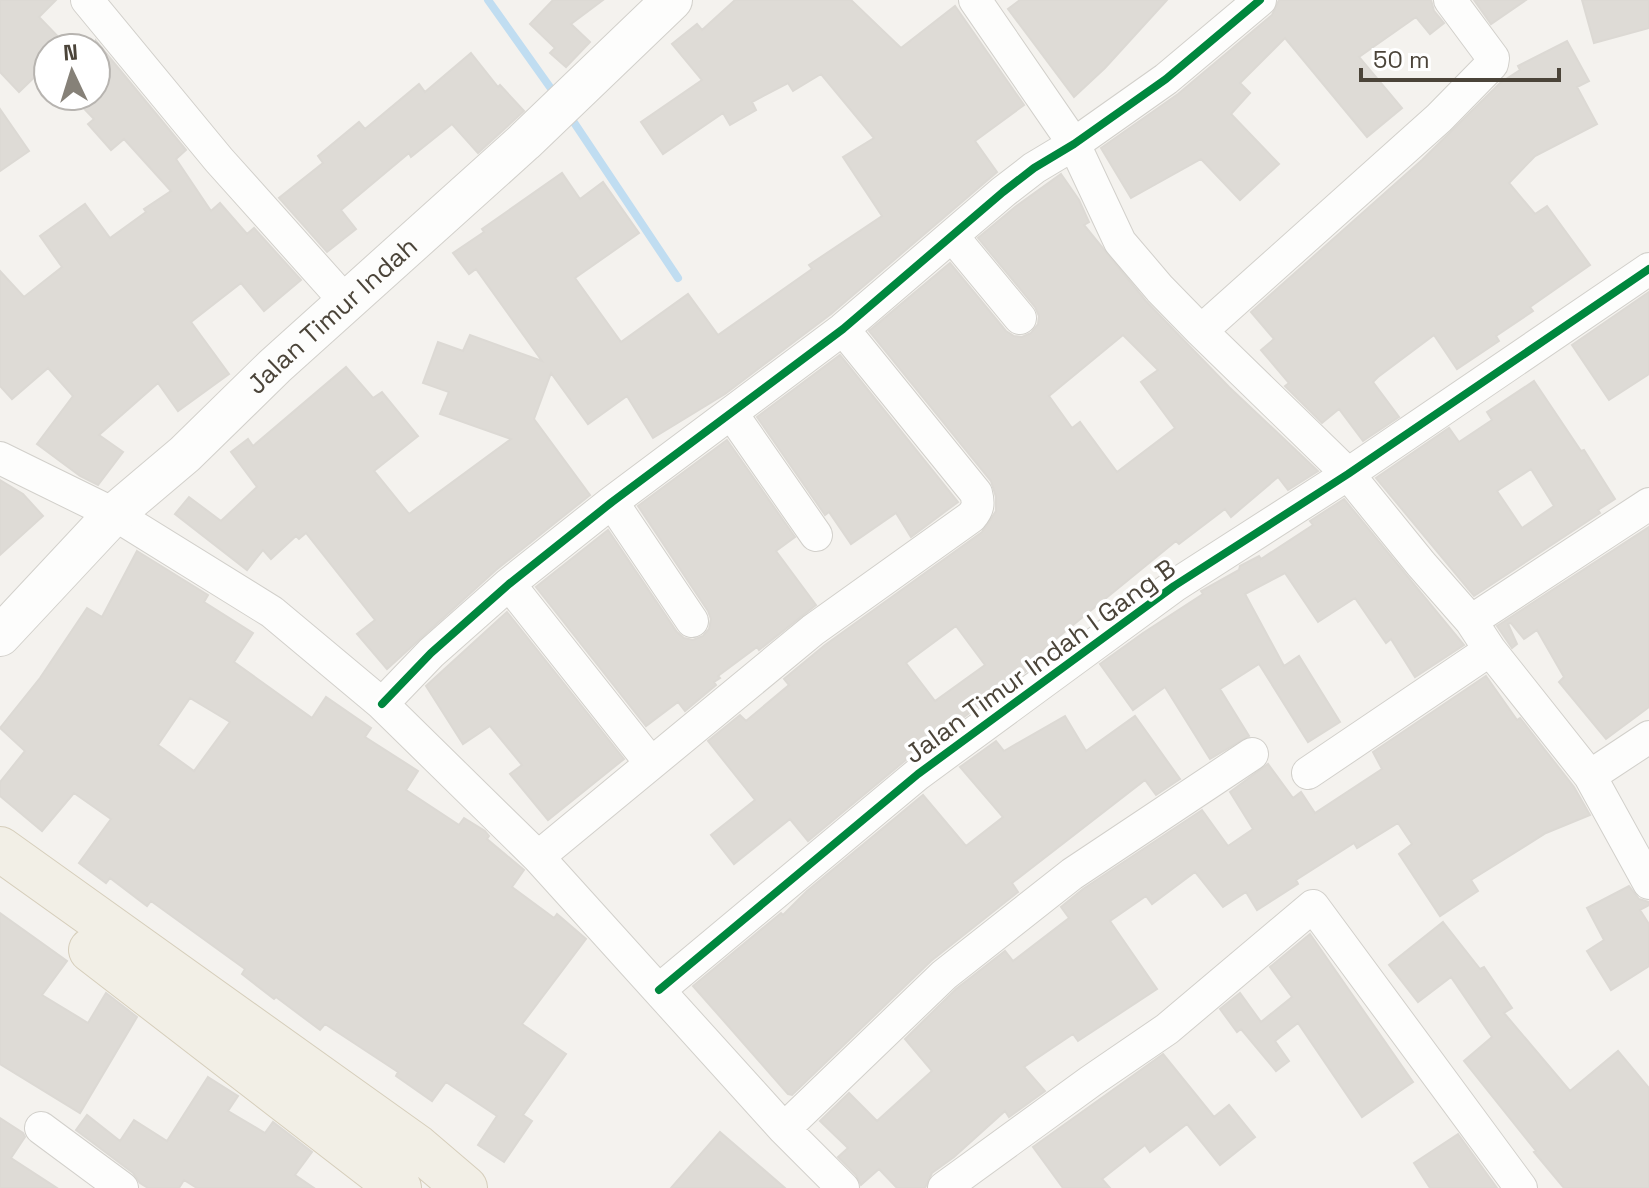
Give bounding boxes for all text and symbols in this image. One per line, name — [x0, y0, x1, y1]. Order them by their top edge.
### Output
north arrow — [32, 32, 112, 112]
scale bar — [1361, 32, 1559, 82]
text: N — [62, 38, 79, 67]
text: 50 m — [1373, 44, 1430, 75]
street label: Jalan Timur Indah — [239, 229, 424, 401]
street label: Jalan Timur Indah I Gang B — [898, 551, 1182, 771]

